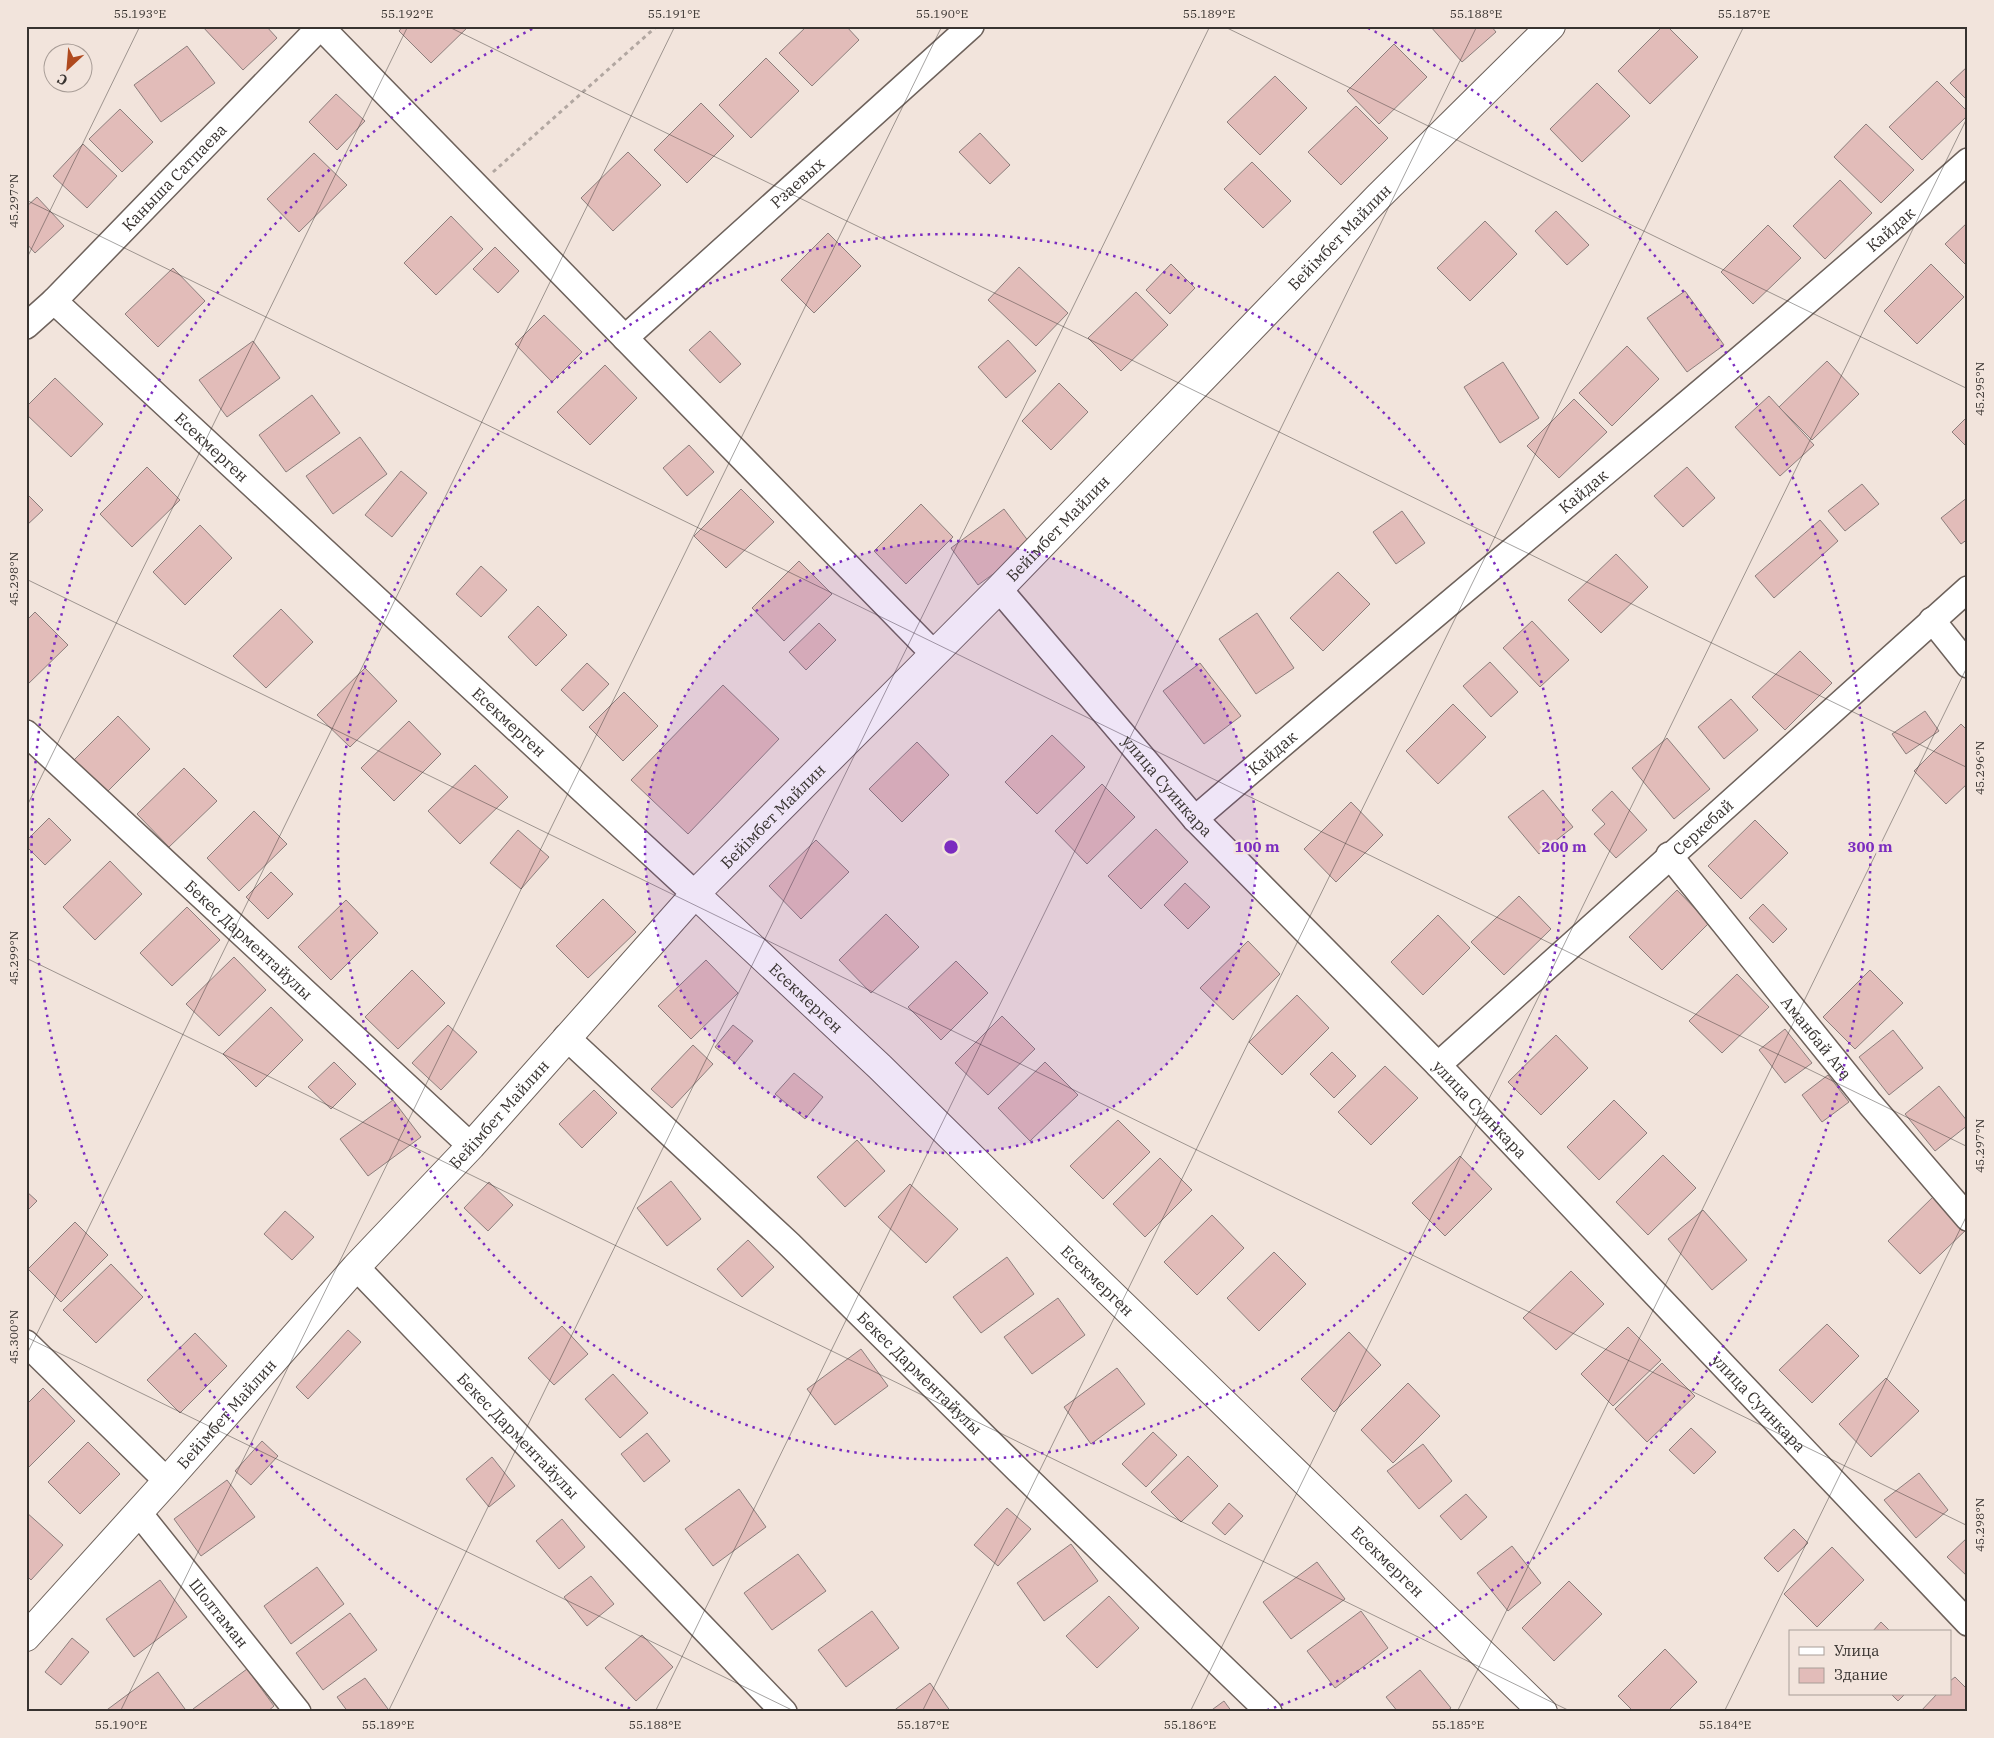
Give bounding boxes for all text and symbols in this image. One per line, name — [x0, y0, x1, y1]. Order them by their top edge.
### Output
text: 55.193°E — [114, 6, 166, 21]
text: 55.192°E — [381, 6, 433, 21]
text: 55.191°E — [648, 6, 700, 21]
text: 55.190°E — [916, 6, 968, 21]
text: 55.189°E — [1183, 6, 1235, 21]
text: 55.188°E — [1450, 6, 1502, 21]
text: 55.187°E — [1718, 6, 1770, 21]
north arrow — [42, 42, 92, 92]
text: С — [54, 70, 70, 90]
street label: Каныша Сатпаева — [117, 119, 231, 235]
street label: Рзаевых — [766, 153, 829, 212]
text: 45.297°N — [6, 174, 21, 228]
street label: Бейімбет Майлин — [1283, 180, 1395, 294]
street label: Кайдак — [1862, 202, 1919, 256]
text: 45.295°N — [1972, 362, 1987, 416]
street label: Eсекмерген — [171, 408, 253, 486]
street label: Кайдак — [1554, 464, 1612, 517]
street label: Бейімбет Майлин — [1002, 471, 1114, 586]
text: 45.298°N — [6, 552, 21, 606]
street label: Eсекмерген — [468, 683, 550, 761]
street label: Кайдак — [1244, 726, 1301, 779]
street label: улица Суинкара — [1118, 731, 1217, 841]
text: 45.296°N — [1972, 741, 1987, 795]
street label: Бейімбет Майлин — [716, 759, 829, 873]
street label: Серкебай — [1668, 795, 1737, 859]
text: 100 m — [1234, 837, 1280, 856]
text: 200 m — [1541, 837, 1587, 856]
text: 300 m — [1847, 837, 1893, 856]
centre of rings — [942, 838, 960, 856]
street label: Бекес Дарментайулы — [181, 876, 317, 1004]
text: 45.299°N — [6, 931, 21, 985]
street label: Eсекмерген — [765, 959, 847, 1037]
street label: Аманбай Ата — [1777, 992, 1856, 1084]
street label: Бейімбет Майлин — [445, 1055, 553, 1173]
street label: улица Суинкара — [1429, 1056, 1532, 1163]
text: 45.297°N — [1972, 1119, 1987, 1173]
street label: Eсекмерген — [1057, 1241, 1138, 1320]
street label: Бекес Дарментайулы — [853, 1307, 986, 1439]
text: 45.300°N — [6, 1310, 21, 1364]
street label: улица Суинкара — [1708, 1350, 1810, 1456]
street label: Бейімбет Майлин — [173, 1355, 280, 1473]
street label: Бекес Дарментайулы — [453, 1368, 583, 1503]
text: 45.298°N — [1972, 1498, 1987, 1552]
street label: Eсекмерген — [1347, 1522, 1428, 1601]
street label: Шолтаман — [185, 1574, 253, 1652]
legend — [1789, 1630, 1952, 1696]
text: Улица — [1834, 1641, 1879, 1660]
text: Здание — [1834, 1665, 1888, 1684]
text: 55.190°E — [95, 1717, 147, 1732]
text: 55.189°E — [362, 1717, 414, 1732]
text: 55.188°E — [629, 1717, 681, 1732]
text: 55.187°E — [897, 1717, 949, 1732]
text: 55.186°E — [1164, 1717, 1216, 1732]
text: 55.185°E — [1432, 1717, 1484, 1732]
text: 55.184°E — [1699, 1717, 1751, 1732]

